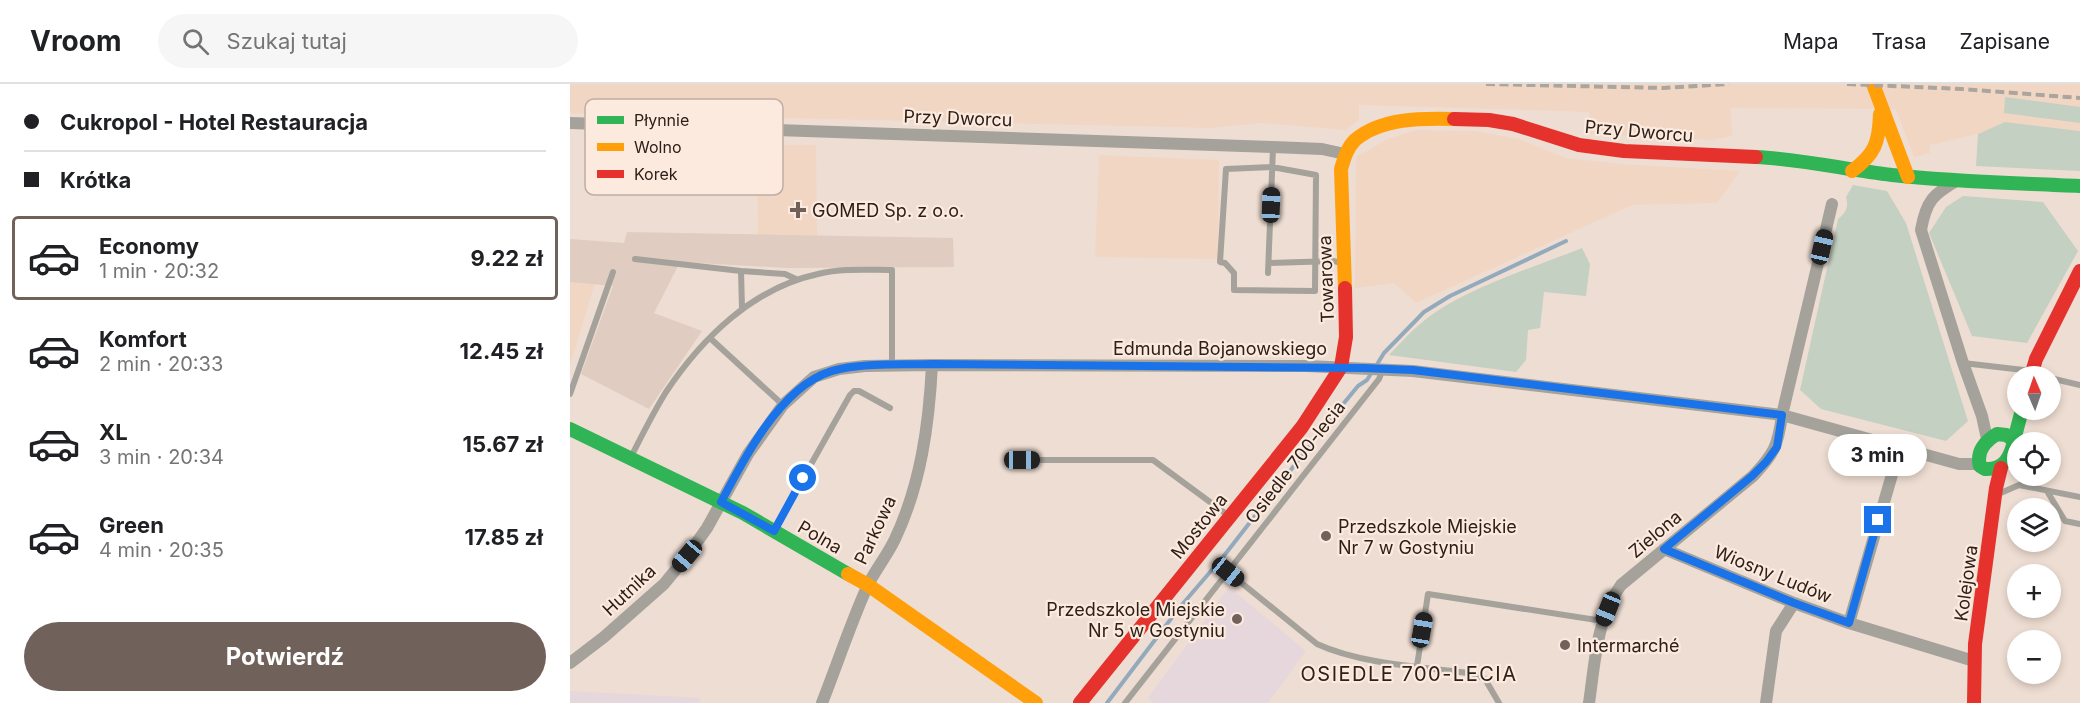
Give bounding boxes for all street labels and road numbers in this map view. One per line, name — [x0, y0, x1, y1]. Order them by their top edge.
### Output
street label: Przy Dworcu — [903, 106, 1013, 130]
street label: Przy Dworcu — [1584, 116, 1694, 146]
street label: Towarowa — [1314, 235, 1338, 323]
street label: Edmunda Bojanowskiego — [1113, 338, 1327, 359]
street label: Osiedle 700-lecia — [1241, 397, 1349, 527]
street label: Mostowa — [1166, 489, 1232, 563]
street label: Parkowa — [850, 492, 900, 568]
street label: Zielona — [1624, 506, 1686, 562]
street label: Polna — [794, 516, 846, 558]
street label: Wiosny Ludów — [1711, 541, 1835, 607]
street label: Kolejowa — [1950, 544, 1982, 622]
street label: Hutnika — [598, 560, 660, 620]

